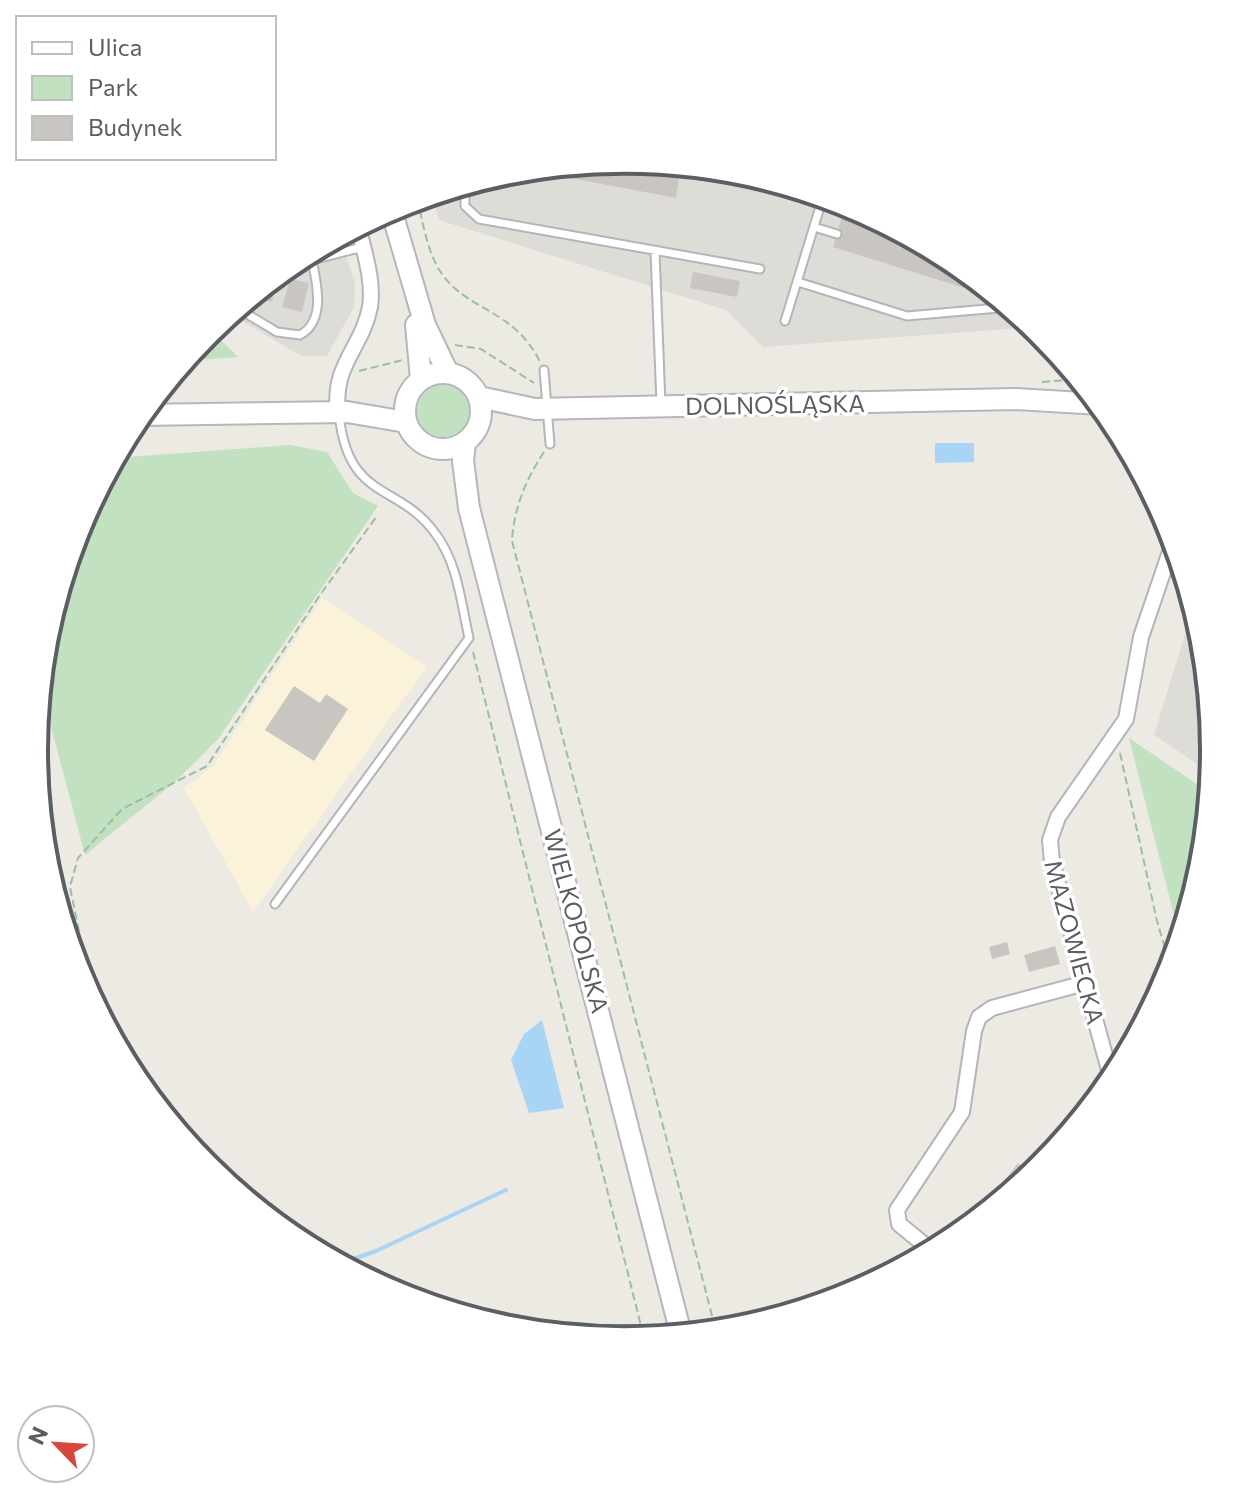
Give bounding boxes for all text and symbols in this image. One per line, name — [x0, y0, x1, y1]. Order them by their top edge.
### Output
legend — [16, 16, 276, 160]
text: Ulica — [88, 32, 142, 61]
text: Park — [88, 72, 138, 101]
text: Budynek — [88, 112, 183, 141]
street label: DOLNOŚLĄSKA — [685, 388, 865, 420]
street label: WIELKOPOLSKA — [539, 826, 615, 1016]
street label: MAZOWIECKA — [1039, 857, 1111, 1027]
north arrow — [16, 1404, 96, 1484]
text: N — [22, 1422, 53, 1449]

